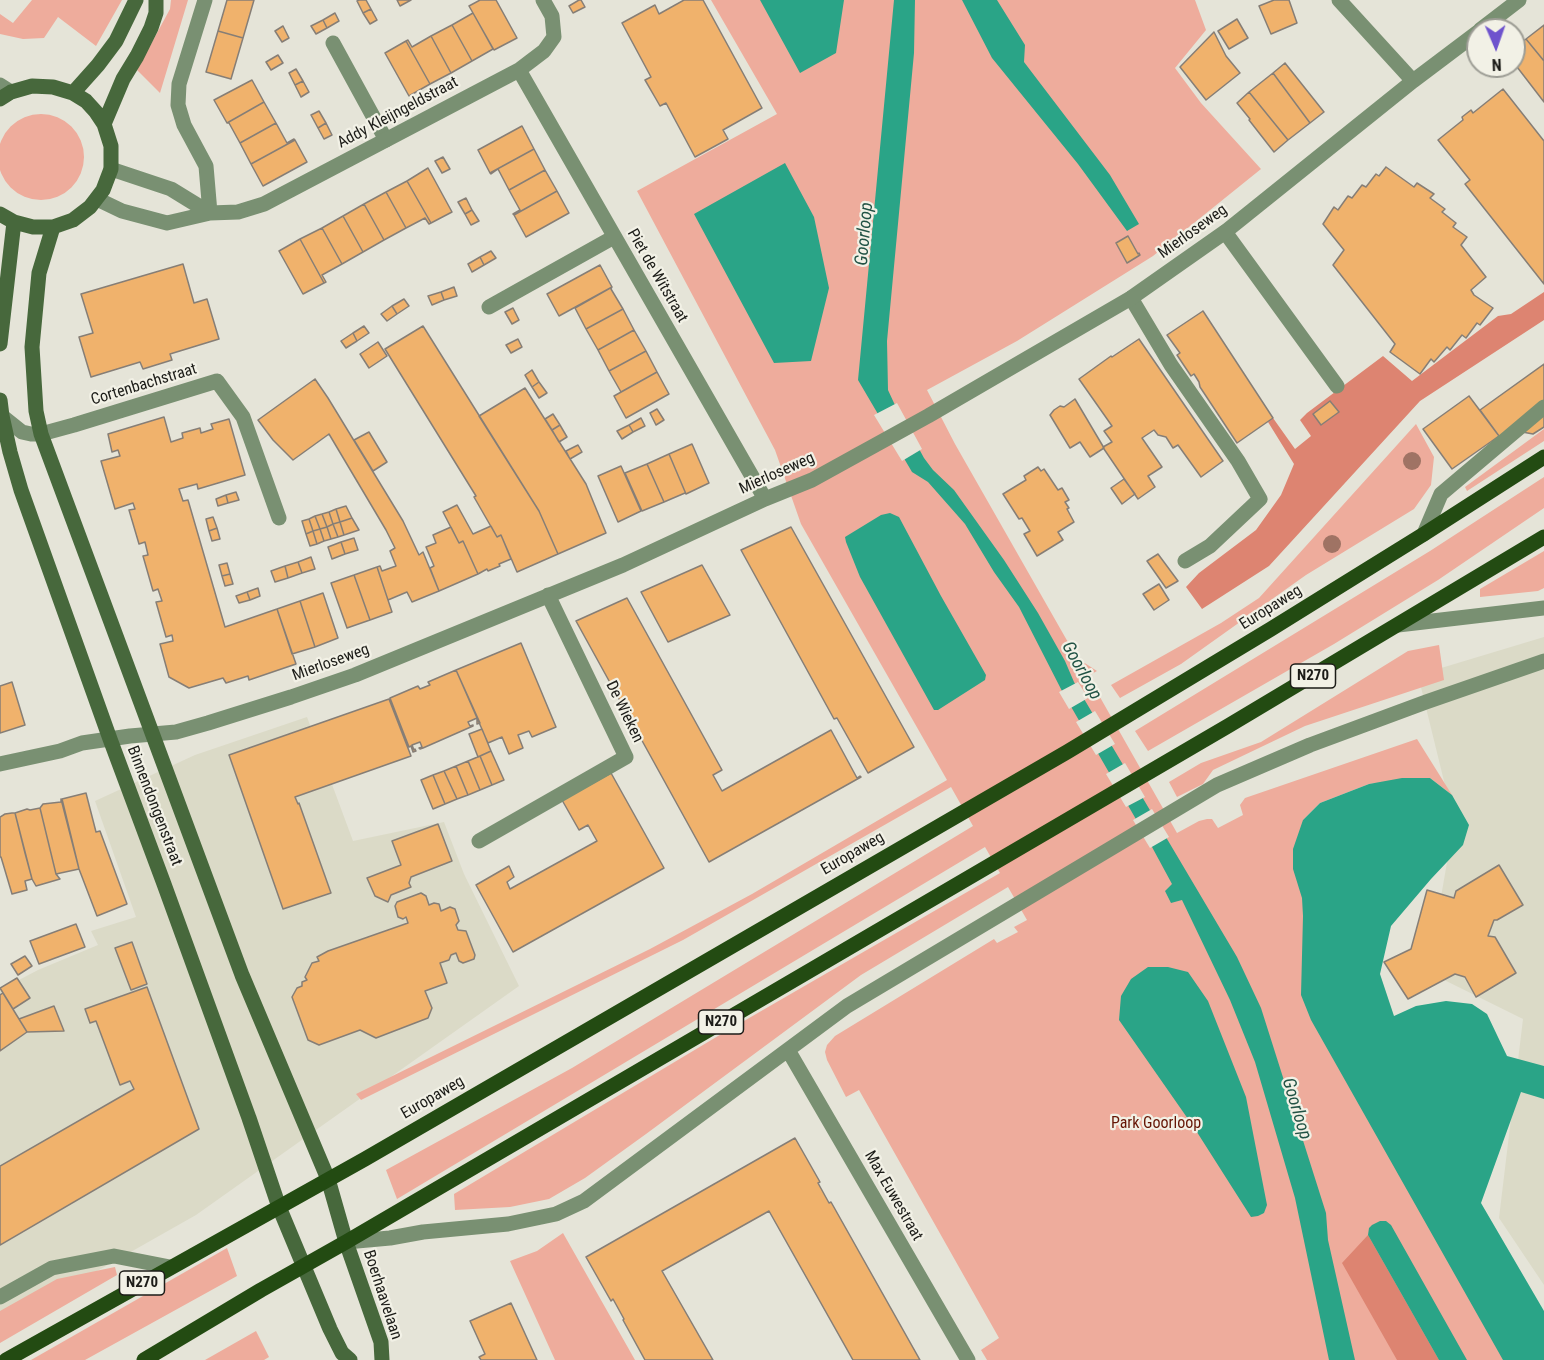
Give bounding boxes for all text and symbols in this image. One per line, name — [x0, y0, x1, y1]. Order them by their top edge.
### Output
north arrow — [1466, 18, 1526, 78]
text: N — [1491, 55, 1502, 74]
street label: Addy Kleijngeldstraat — [334, 73, 462, 153]
street label: Mierloseweg — [1155, 201, 1231, 263]
water label: Goorloop — [851, 202, 879, 266]
street label: Piet de Witstraat — [622, 226, 692, 326]
street label: Cortenbachstraat — [89, 360, 199, 410]
street label: Mierloseweg — [736, 449, 818, 499]
street label: Europaweg — [1236, 581, 1306, 635]
water label: Goorloop — [1056, 638, 1106, 704]
street label: Mierloseweg — [290, 640, 372, 686]
road number: N270 — [1290, 664, 1336, 688]
street label: De Wieken — [601, 678, 647, 746]
street label: Binnendongenstraat — [122, 743, 186, 869]
street label: Europaweg — [818, 828, 888, 880]
road number: N270 — [698, 1010, 744, 1034]
street label: Europaweg — [398, 1072, 468, 1124]
water label: Goorloop — [1276, 1076, 1316, 1142]
park label: Park Goorloop — [1111, 1114, 1201, 1134]
street label: Max Euwestraat — [860, 1148, 926, 1244]
street label: Boerhaavelaan — [358, 1248, 406, 1342]
road number: N270 — [120, 1271, 164, 1295]

